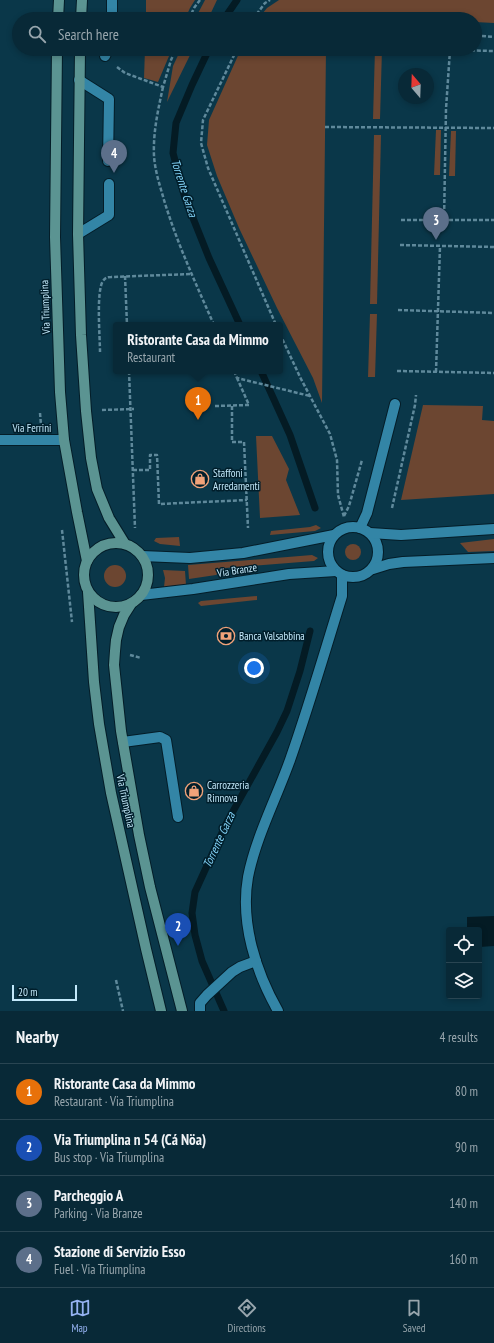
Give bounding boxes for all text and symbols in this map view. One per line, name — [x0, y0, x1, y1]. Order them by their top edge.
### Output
search box — [12, 12, 482, 56]
icon: search — [26, 23, 48, 45]
text: Search here — [58, 25, 119, 44]
north arrow — [398, 68, 434, 104]
pin: 4 — [101, 140, 127, 173]
water label: Torrente Garza — [168, 157, 201, 220]
pin: 3 — [423, 207, 449, 240]
street label: Via Triumplina — [37, 280, 53, 335]
popup — [113, 322, 283, 374]
text: Ristorante Casa da Mimmo — [127, 330, 269, 349]
text: Restaurant — [127, 349, 175, 366]
pin: 1 — [185, 387, 211, 420]
street label: Via Ferrini — [12, 421, 51, 435]
place label: Staffoni Arredamenti — [213, 466, 260, 493]
shop icon: Staffoni Arredamenti — [190, 469, 210, 489]
street label: Via Branze — [215, 560, 258, 580]
bank icon: Banca Valsabbina — [216, 626, 236, 646]
place label: Banca Valsabbina — [239, 629, 305, 643]
your location — [244, 658, 264, 678]
street label: Via Triumplina — [113, 772, 138, 829]
place label: Carrozzeria Rinnova — [207, 778, 249, 805]
shop icon: Carrozzeria Rinnova — [184, 781, 204, 801]
water label: Torrente Garza — [199, 808, 239, 870]
pin: 2 — [165, 913, 191, 946]
map controls — [446, 927, 482, 999]
button: locate — [446, 927, 482, 963]
button: layers — [446, 963, 482, 999]
scale bar — [12, 983, 77, 1002]
text: 20 m — [18, 985, 37, 999]
text: Nearby — [16, 1026, 59, 1048]
text: 4 results — [439, 1029, 478, 1046]
text: Ristorante Casa da Mimmo — [54, 1074, 196, 1093]
text: 1 — [26, 1083, 32, 1100]
text: 80 m — [455, 1083, 478, 1100]
text: Restaurant · Via Triumplina — [54, 1093, 174, 1110]
text: Via Triumplina n 54 (Cá Nöa) — [54, 1130, 206, 1149]
text: 2 — [26, 1139, 32, 1156]
text: 90 m — [455, 1139, 478, 1156]
text: Bus stop · Via Triumplina — [54, 1149, 164, 1166]
text: Parcheggio A — [54, 1186, 123, 1205]
text: 3 — [26, 1195, 32, 1212]
text: 140 m — [449, 1195, 478, 1212]
text: Parking · Via Branze — [54, 1205, 143, 1222]
text: Stazione di Servizio Esso — [54, 1242, 186, 1261]
text: 4 — [26, 1251, 32, 1268]
text: 160 m — [449, 1251, 478, 1268]
text: Fuel · Via Triumplina — [54, 1261, 145, 1278]
tab: Map — [69, 1297, 91, 1335]
tab: Directions — [228, 1297, 266, 1335]
tab: Saved — [403, 1297, 425, 1335]

